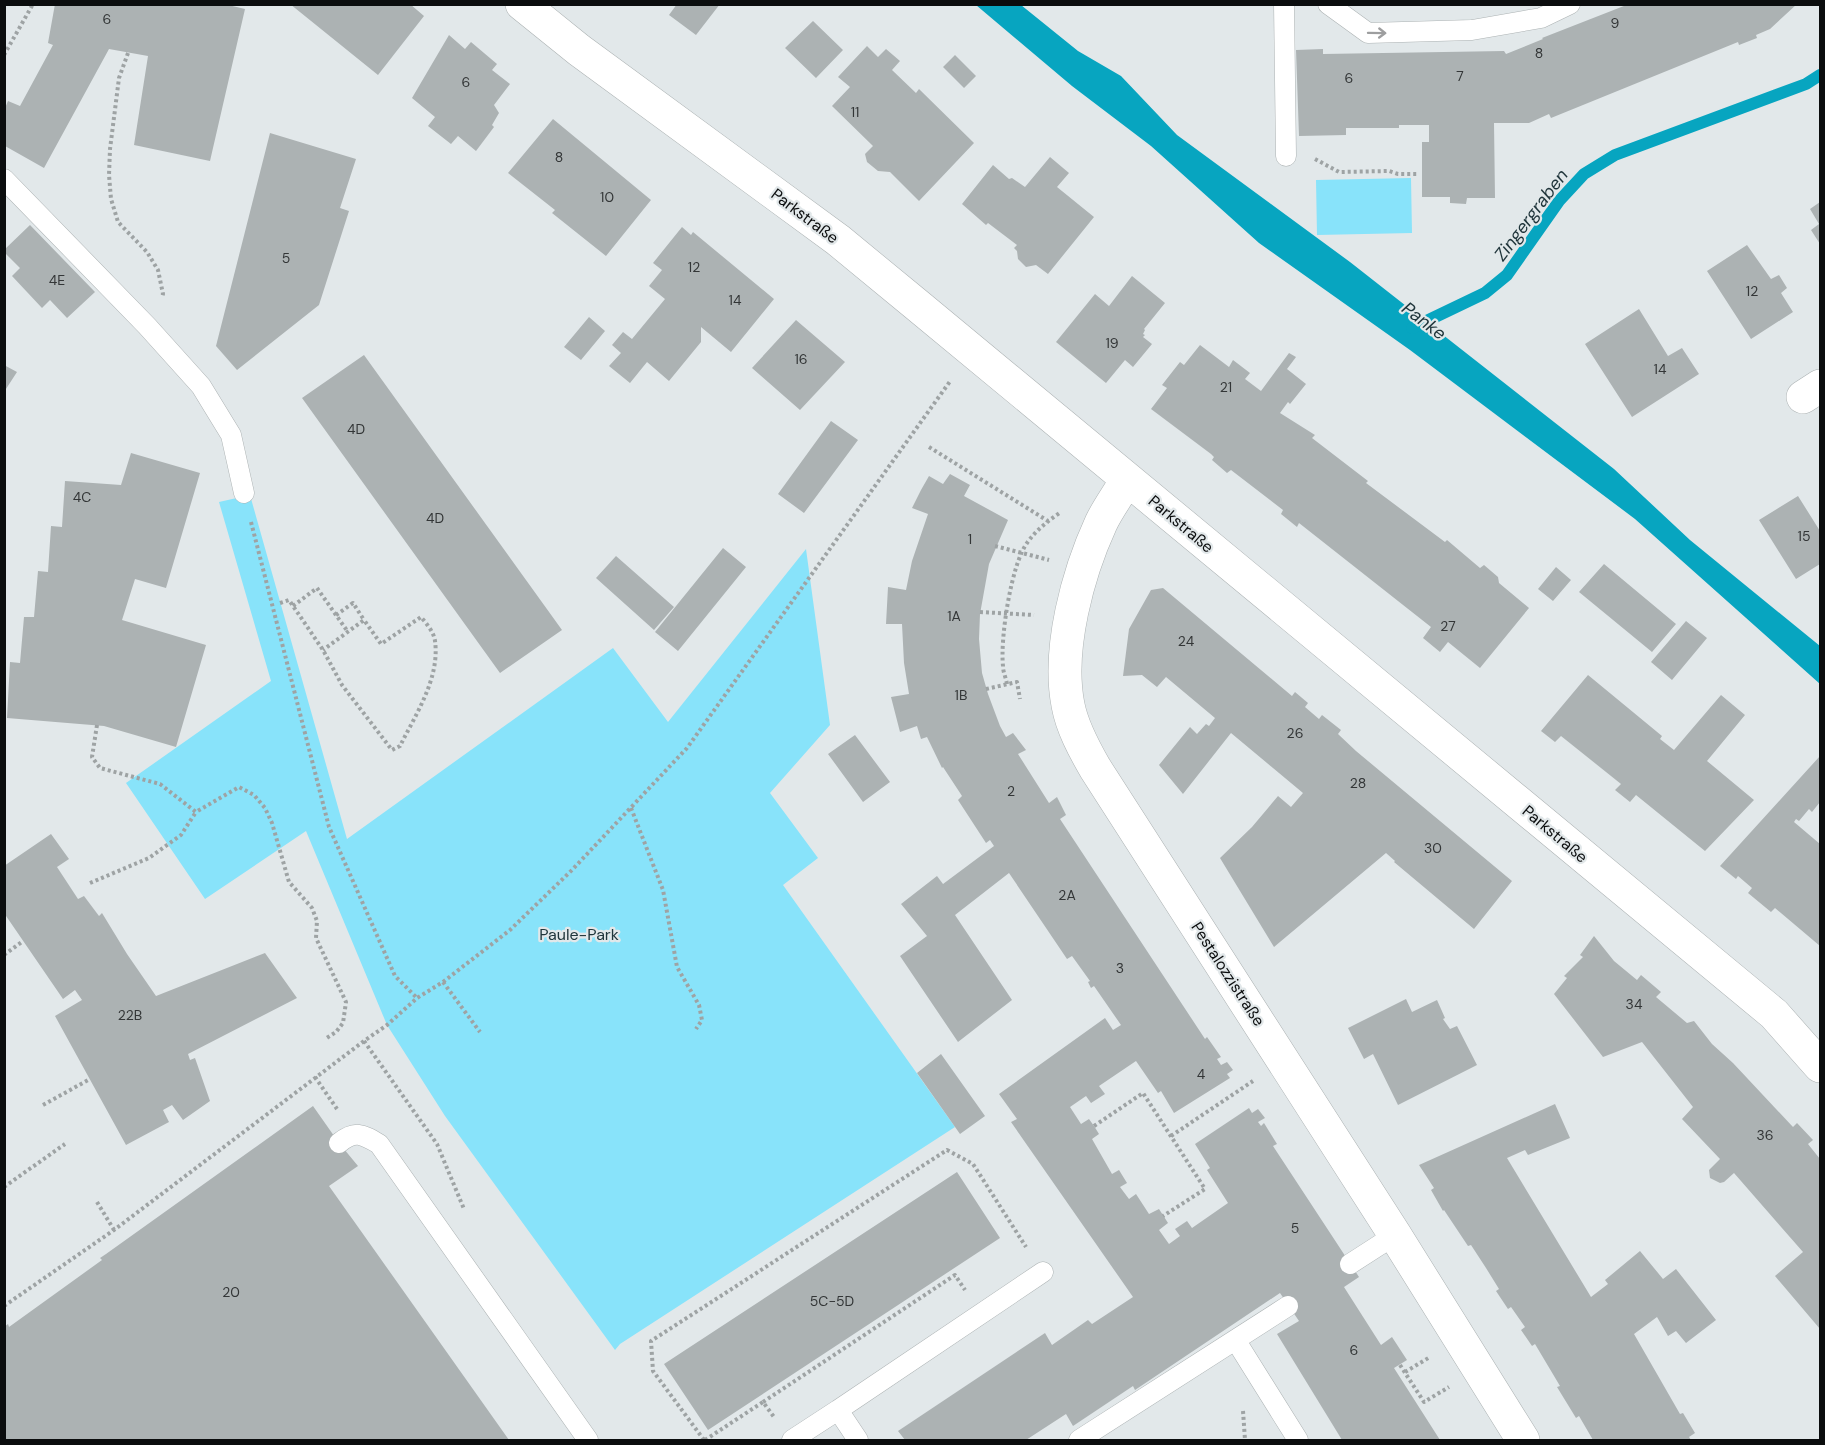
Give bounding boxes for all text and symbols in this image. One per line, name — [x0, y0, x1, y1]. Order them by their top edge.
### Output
house number: 6 — [103, 10, 111, 28]
house number: 9 — [1611, 14, 1620, 32]
one-way arrow — [1367, 27, 1387, 38]
house number: 8 — [1535, 44, 1543, 62]
house number: 7 — [1456, 67, 1464, 85]
house number: 6 — [1345, 69, 1353, 87]
house number: 6 — [462, 73, 470, 91]
house number: 11 — [851, 103, 859, 121]
house number: 8 — [555, 148, 563, 166]
water label: Zingergraben — [1489, 164, 1573, 266]
street label: Parkstraße — [767, 184, 843, 248]
house number: 10 — [600, 188, 614, 206]
house number: 5 — [282, 249, 290, 267]
house number: 12 — [688, 258, 700, 276]
house number: 4E — [49, 271, 65, 289]
house number: 12 — [1746, 282, 1758, 300]
house number: 14 — [729, 291, 742, 309]
water label: Panke — [1397, 296, 1451, 346]
house number: 19 — [1105, 334, 1119, 352]
house number: 16 — [794, 350, 808, 368]
house number: 14 — [1654, 360, 1667, 378]
house number: 21 — [1220, 378, 1232, 396]
house number: 4D — [347, 420, 365, 438]
house number: 4C — [73, 488, 91, 506]
street label: Parkstraße — [1144, 491, 1218, 557]
house number: 4D — [426, 509, 444, 527]
house number: 15 — [1798, 527, 1810, 545]
house number: 1 — [968, 530, 972, 548]
house number: 1A — [947, 607, 961, 625]
house number: 27 — [1440, 617, 1456, 635]
house number: 24 — [1178, 632, 1195, 650]
house number: 1B — [955, 686, 967, 704]
house number: 26 — [1287, 724, 1303, 742]
house number: 28 — [1350, 774, 1366, 792]
house number: 2 — [1007, 782, 1015, 800]
street label: Parkstraße — [1518, 801, 1592, 867]
house number: 30 — [1424, 839, 1442, 857]
house number: 2A — [1058, 886, 1076, 904]
street label: Pestalozzistraße — [1186, 918, 1270, 1030]
park label: Paule-Park — [539, 924, 619, 945]
house number: 3 — [1116, 959, 1124, 977]
house number: 34 — [1626, 995, 1643, 1013]
house number: 22B — [118, 1006, 142, 1024]
house number: 4 — [1197, 1065, 1206, 1083]
house number: 36 — [1756, 1126, 1774, 1144]
house number: 5 — [1291, 1219, 1299, 1237]
house number: 20 — [222, 1283, 240, 1301]
house number: 5C-5D — [810, 1292, 854, 1310]
house number: 6 — [1350, 1341, 1358, 1359]

